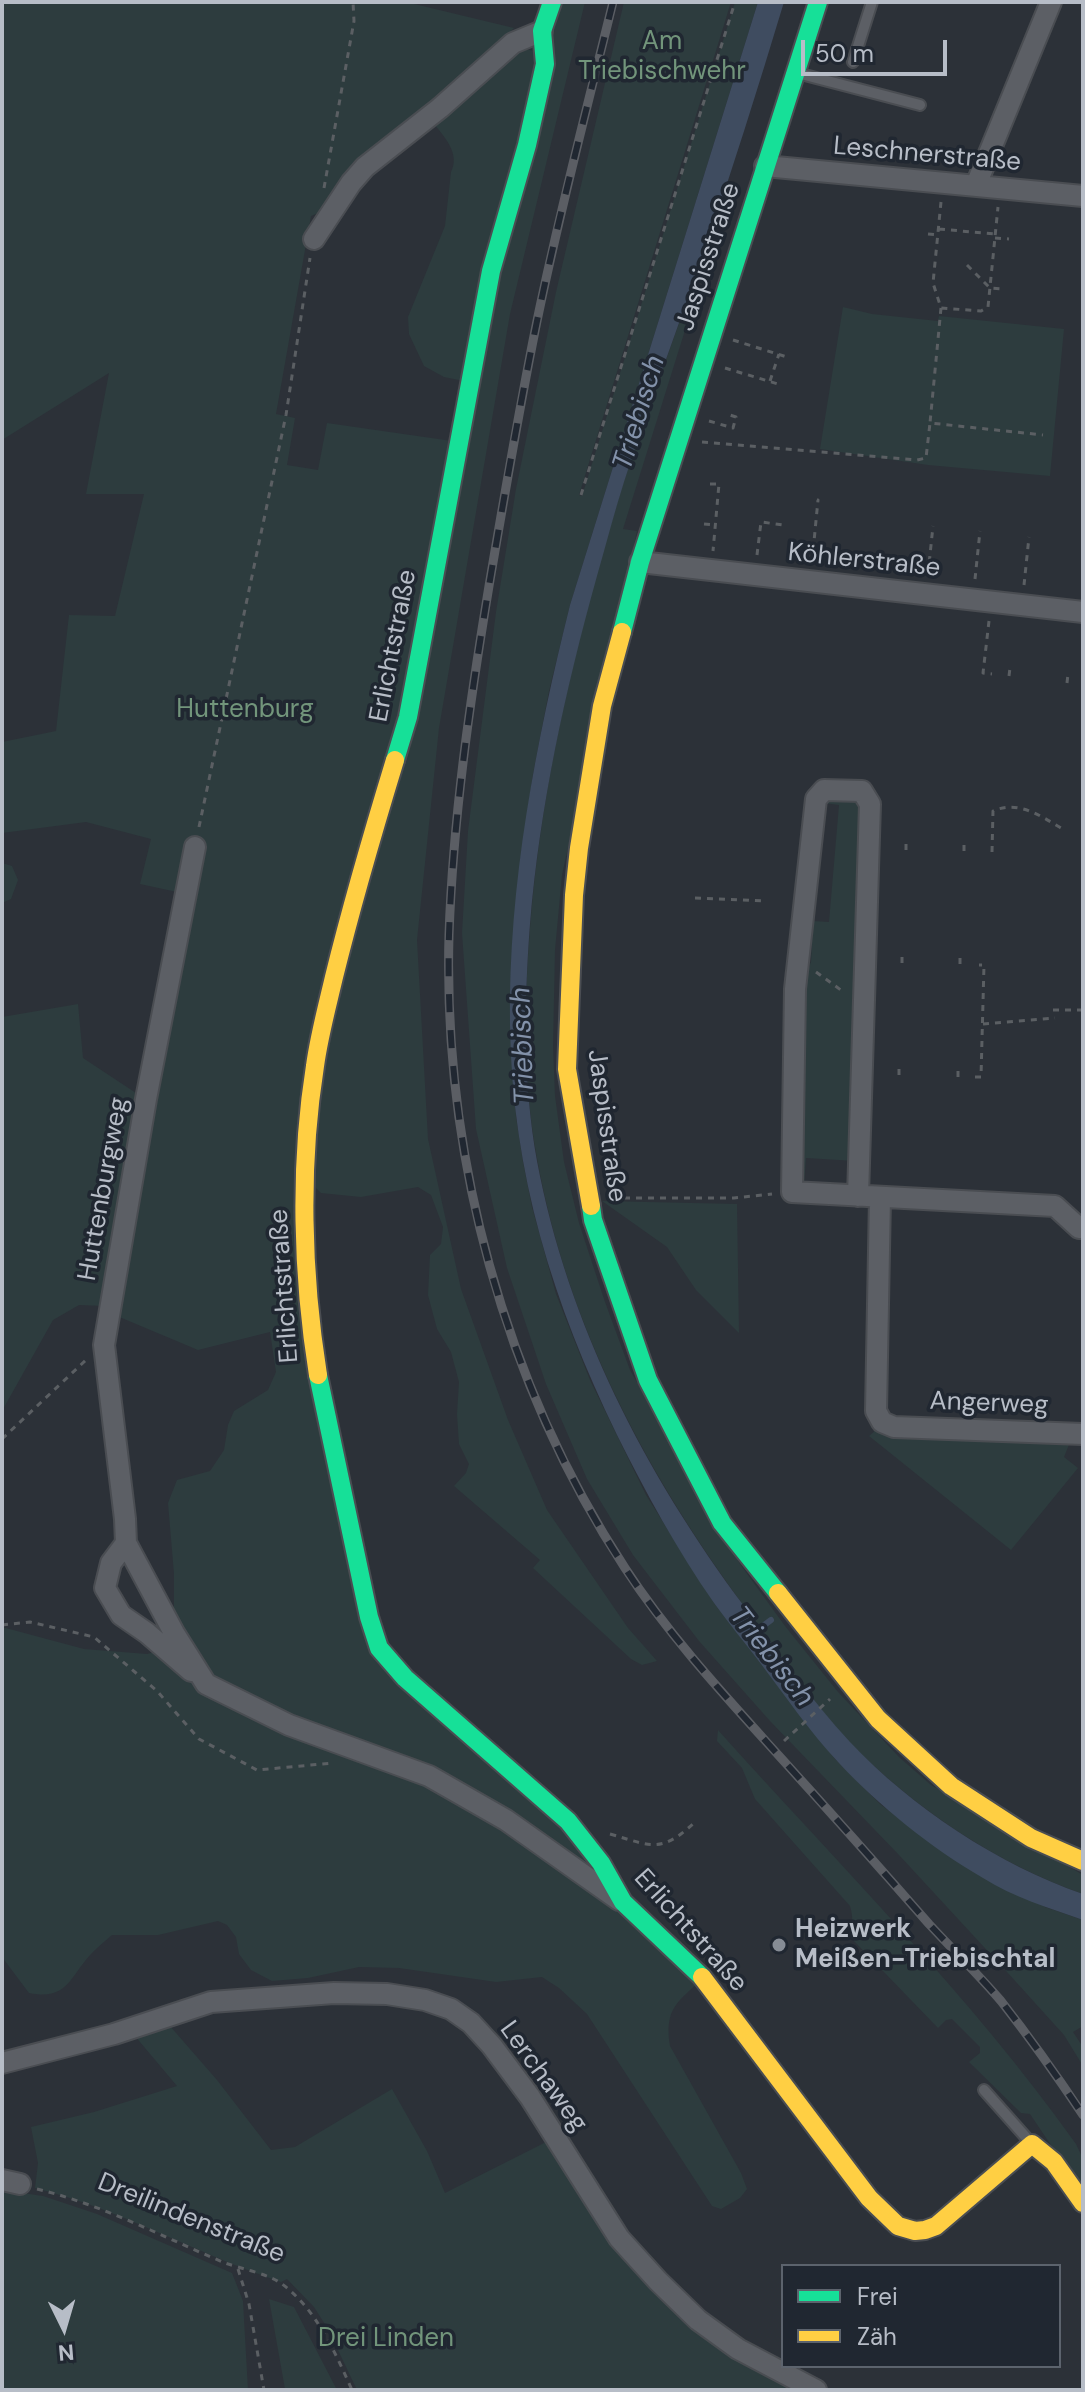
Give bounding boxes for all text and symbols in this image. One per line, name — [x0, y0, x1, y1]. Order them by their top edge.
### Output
scale bar — [805, 24, 951, 74]
park label: Am Triebischwehr — [578, 26, 746, 88]
text: 50 m — [815, 38, 874, 69]
street label: Leschnerstraße — [832, 131, 1022, 179]
street label: Jaspisstraße — [670, 179, 748, 335]
water label: Triebisch — [607, 352, 673, 474]
street label: Köhlerstraße — [786, 537, 942, 585]
street label: Erlichtstraße — [364, 567, 424, 725]
park label: Huttenburg — [176, 694, 314, 726]
water label: Triebisch — [505, 987, 543, 1105]
street label: Jaspisstraße — [580, 1048, 632, 1204]
street label: Huttenburgweg — [73, 1095, 135, 1283]
street label: Erlichtstraße — [264, 1208, 306, 1364]
street label: Angerweg — [929, 1386, 1049, 1422]
water label: Triebisch — [722, 1600, 820, 1714]
street label: Erlichtstraße — [627, 1863, 753, 1999]
place label: Heizwerk Meißen-Triebischtal — [795, 1914, 1056, 1976]
marker: Heizwerk Meißen-Triebischtal — [770, 1936, 788, 1954]
street label: Lerchaweg — [492, 2016, 594, 2138]
street label: Dreilindenstraße — [93, 2167, 289, 2271]
legend — [781, 2264, 1061, 2368]
text: Frei — [857, 2281, 898, 2312]
north arrow — [24, 2288, 104, 2368]
text: Zäh — [857, 2321, 897, 2352]
park label: Drei Linden — [318, 2323, 454, 2355]
text: N — [57, 2337, 75, 2368]

